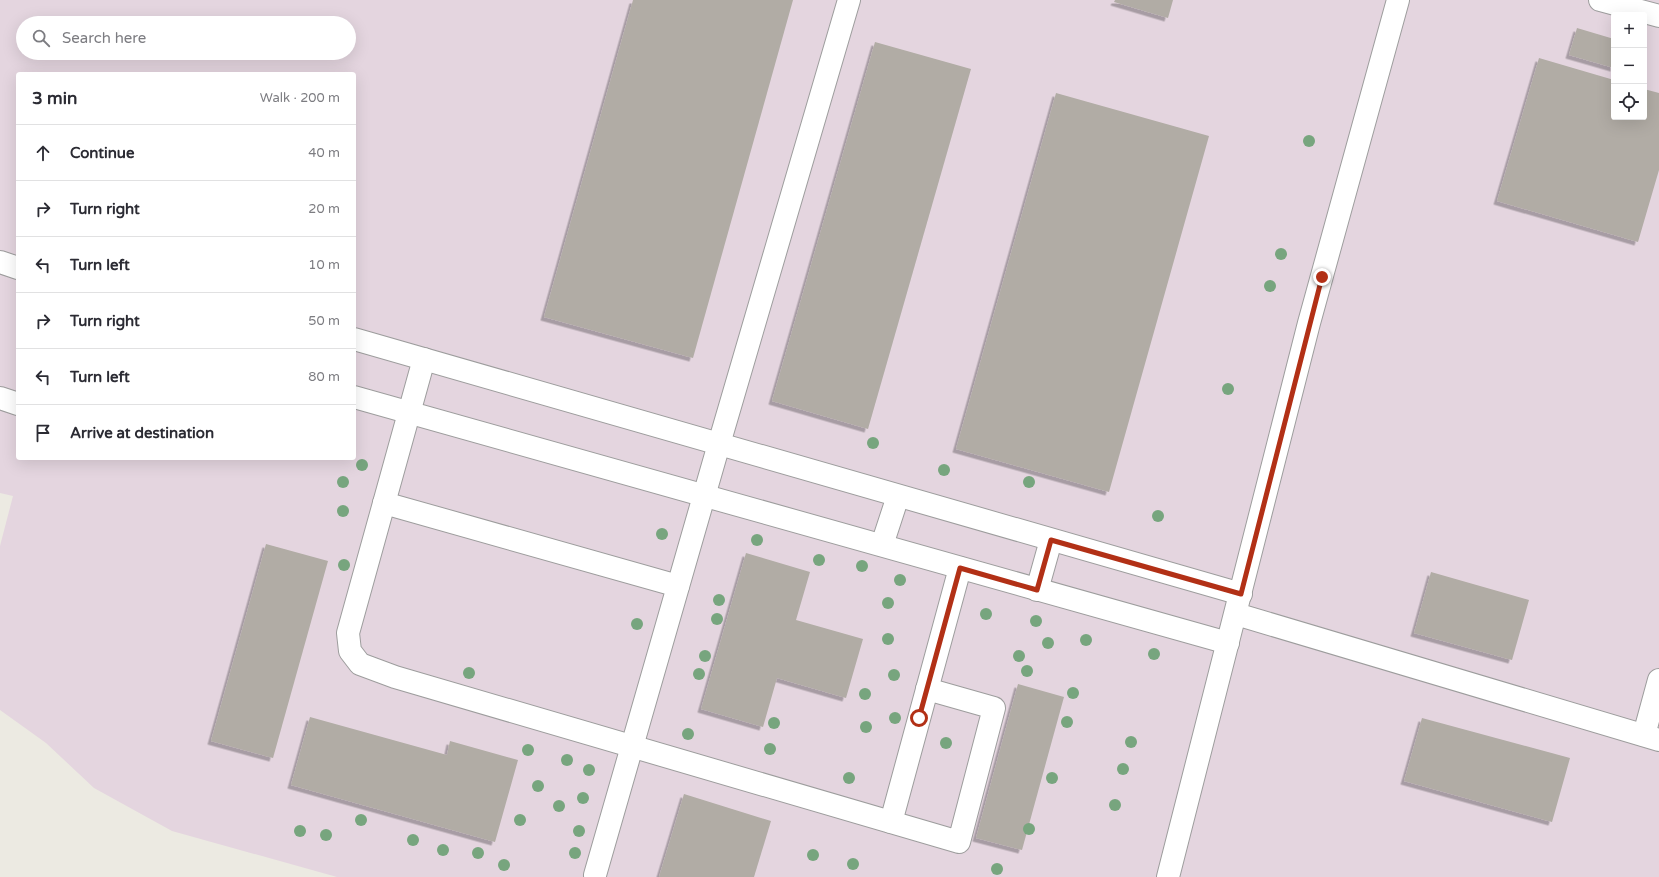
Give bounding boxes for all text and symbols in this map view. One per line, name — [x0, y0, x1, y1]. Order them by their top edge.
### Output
map controls — [1611, 12, 1647, 120]
button: + — [1611, 12, 1647, 48]
search box — [16, 16, 356, 60]
icon: search — [30, 27, 52, 49]
text: Search here — [62, 29, 146, 47]
button: − — [1611, 48, 1647, 84]
button: locate — [1611, 84, 1647, 120]
text: 3 min — [32, 88, 77, 109]
text: Walk · 200 m — [260, 90, 340, 106]
icon: ahead — [32, 142, 54, 164]
text: Continue — [70, 144, 134, 162]
text: 40 m — [308, 145, 340, 161]
icon: right — [32, 198, 54, 220]
text: Turn right — [70, 200, 140, 218]
text: 20 m — [308, 201, 340, 217]
icon: left — [32, 254, 54, 276]
text: Turn left — [70, 256, 130, 274]
text: 10 m — [308, 257, 340, 273]
route end — [1313, 268, 1331, 286]
icon: right — [32, 310, 54, 332]
text: Turn right — [70, 312, 140, 330]
text: 50 m — [308, 313, 340, 329]
icon: left — [32, 366, 54, 388]
text: Turn left — [70, 368, 130, 386]
text: 80 m — [308, 369, 340, 385]
icon: arrive — [32, 422, 54, 444]
text: Arrive at destination — [70, 424, 214, 442]
route start — [910, 709, 928, 727]

